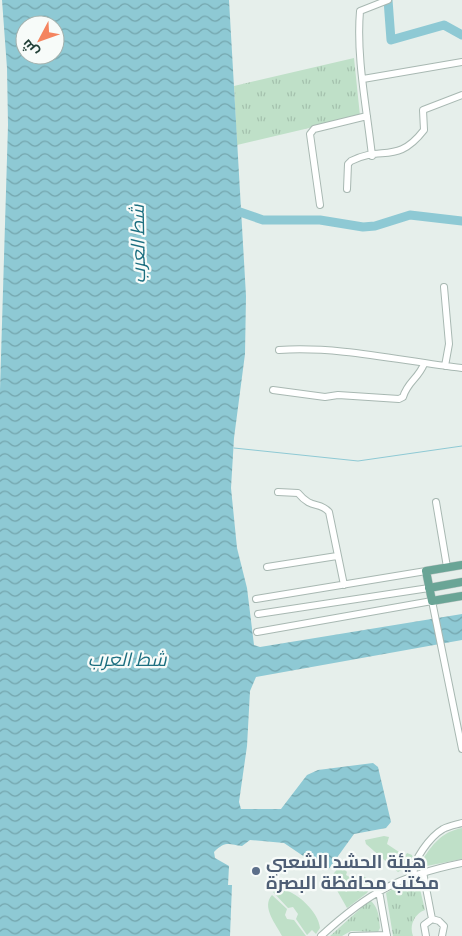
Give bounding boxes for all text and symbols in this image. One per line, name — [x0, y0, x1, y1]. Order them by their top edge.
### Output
north arrow — [15, 15, 65, 65]
text: ش — [17, 36, 43, 61]
water label: شط العرب — [125, 203, 150, 284]
water label: شط العرب — [88, 647, 168, 671]
place label: هيئة الحشد الشعبي مكتب محافظة البصرة — [266, 850, 439, 894]
marker: هيئة الحشد الشعبي مكتب محافظة البصرة — [250, 865, 262, 877]

